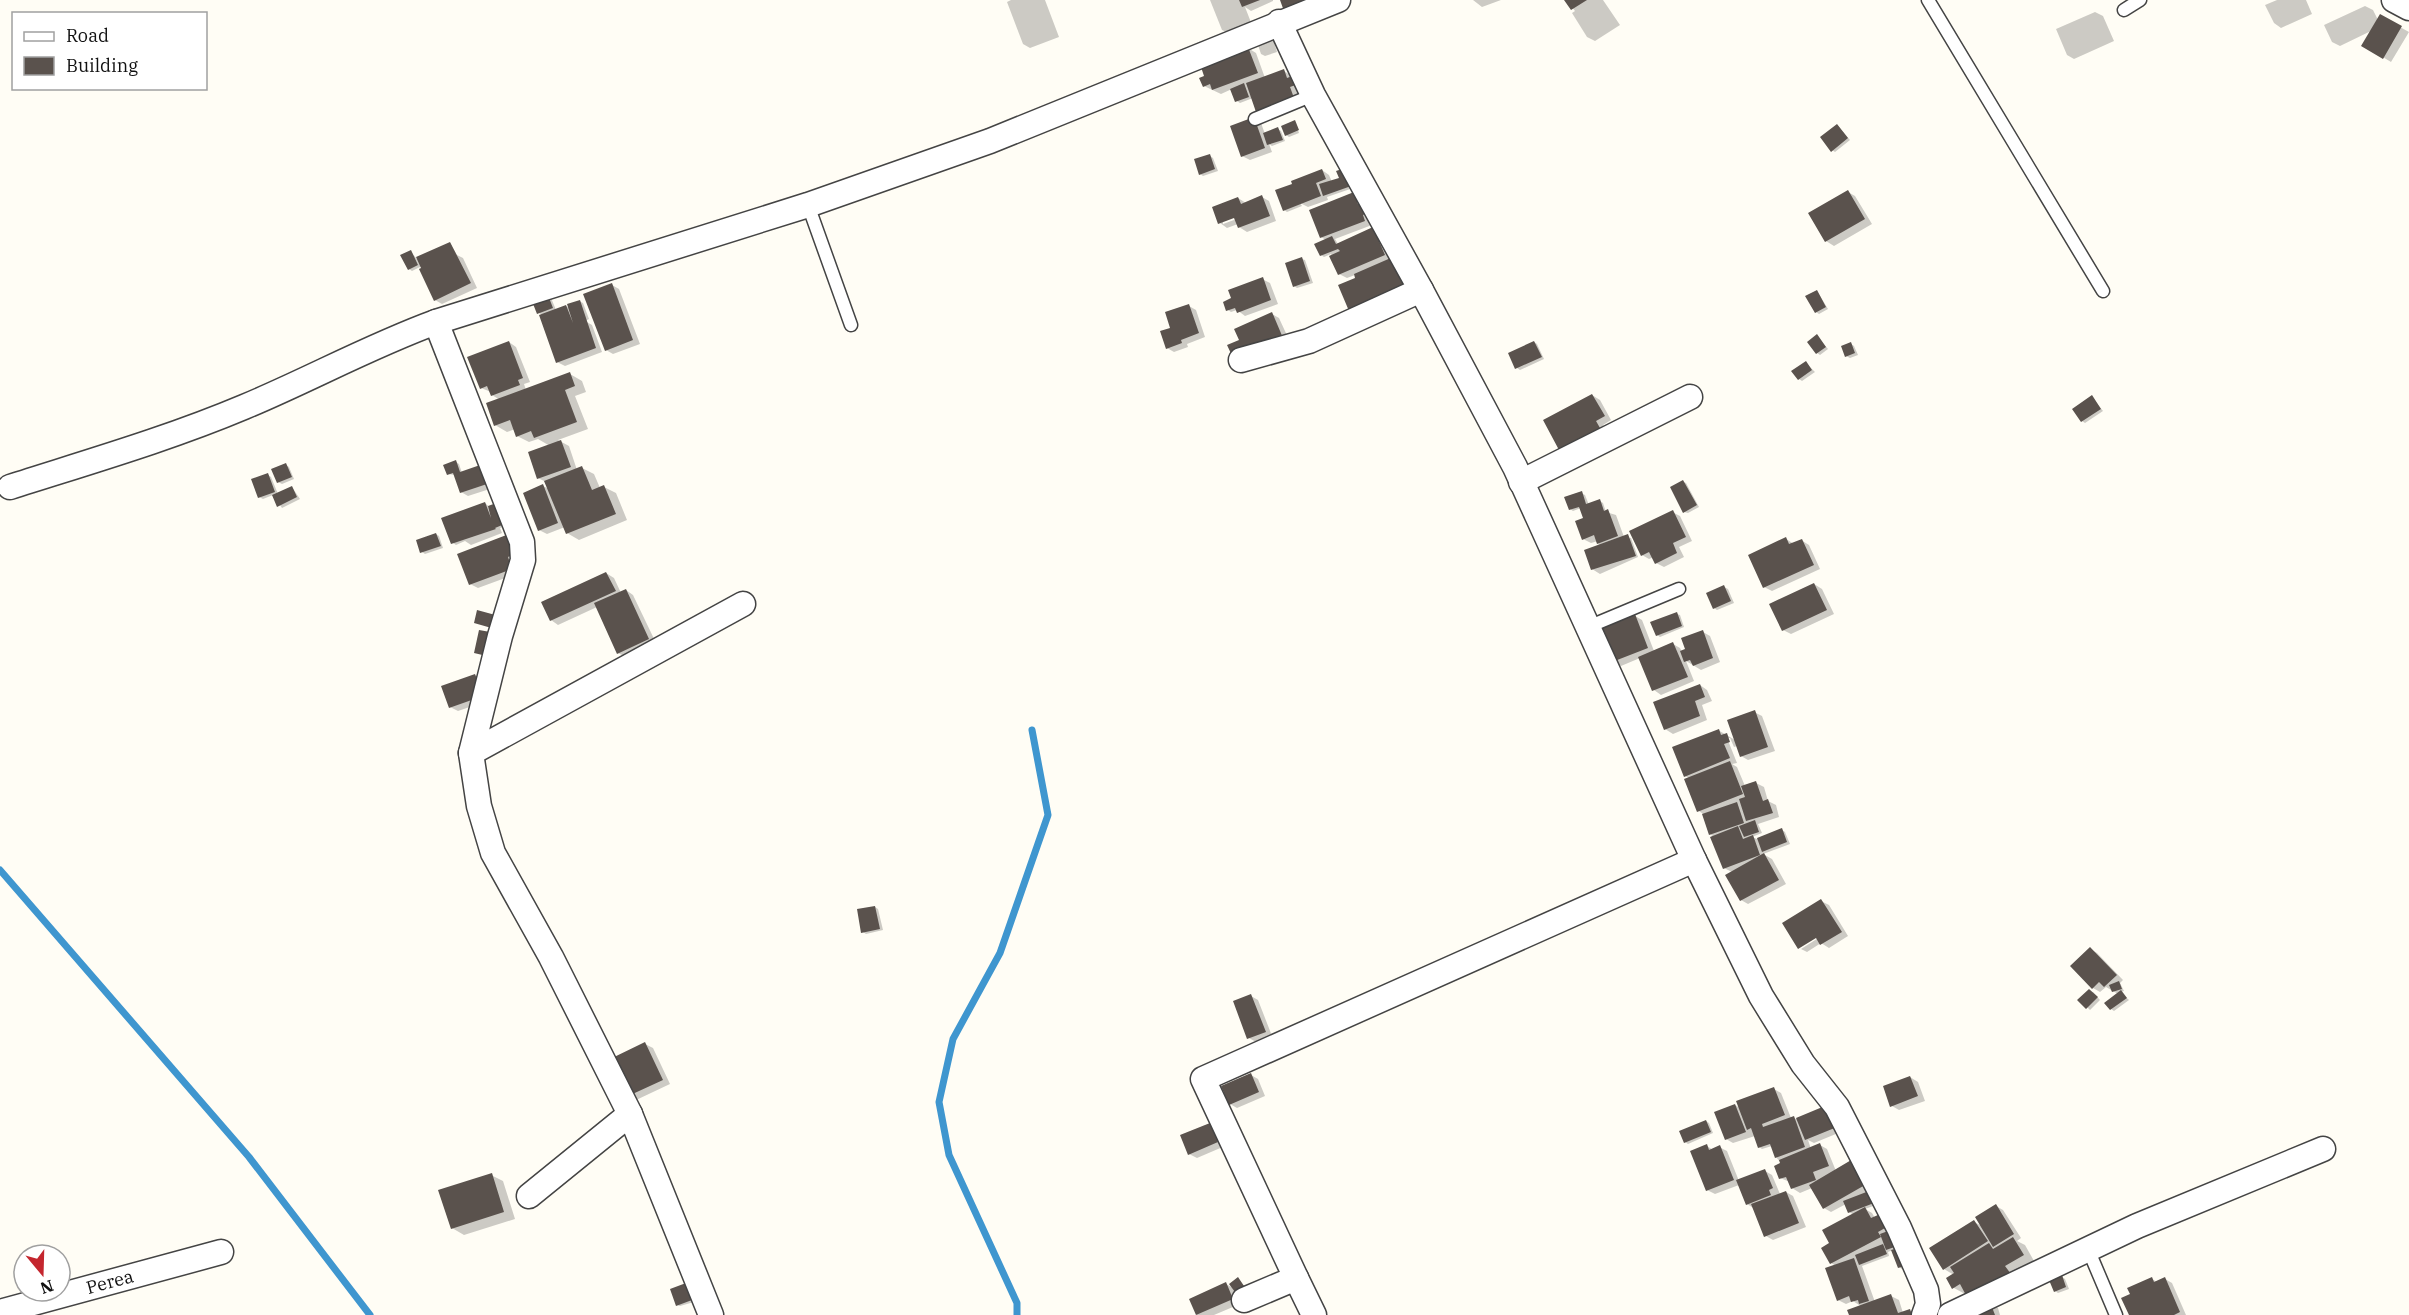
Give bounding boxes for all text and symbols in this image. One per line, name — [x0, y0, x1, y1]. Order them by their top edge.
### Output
legend — [12, 12, 207, 90]
text: Road — [66, 24, 109, 47]
text: Building — [66, 54, 138, 77]
north arrow — [12, 1243, 72, 1303]
street label: Perea — [84, 1264, 136, 1299]
text: N — [38, 1276, 56, 1299]

